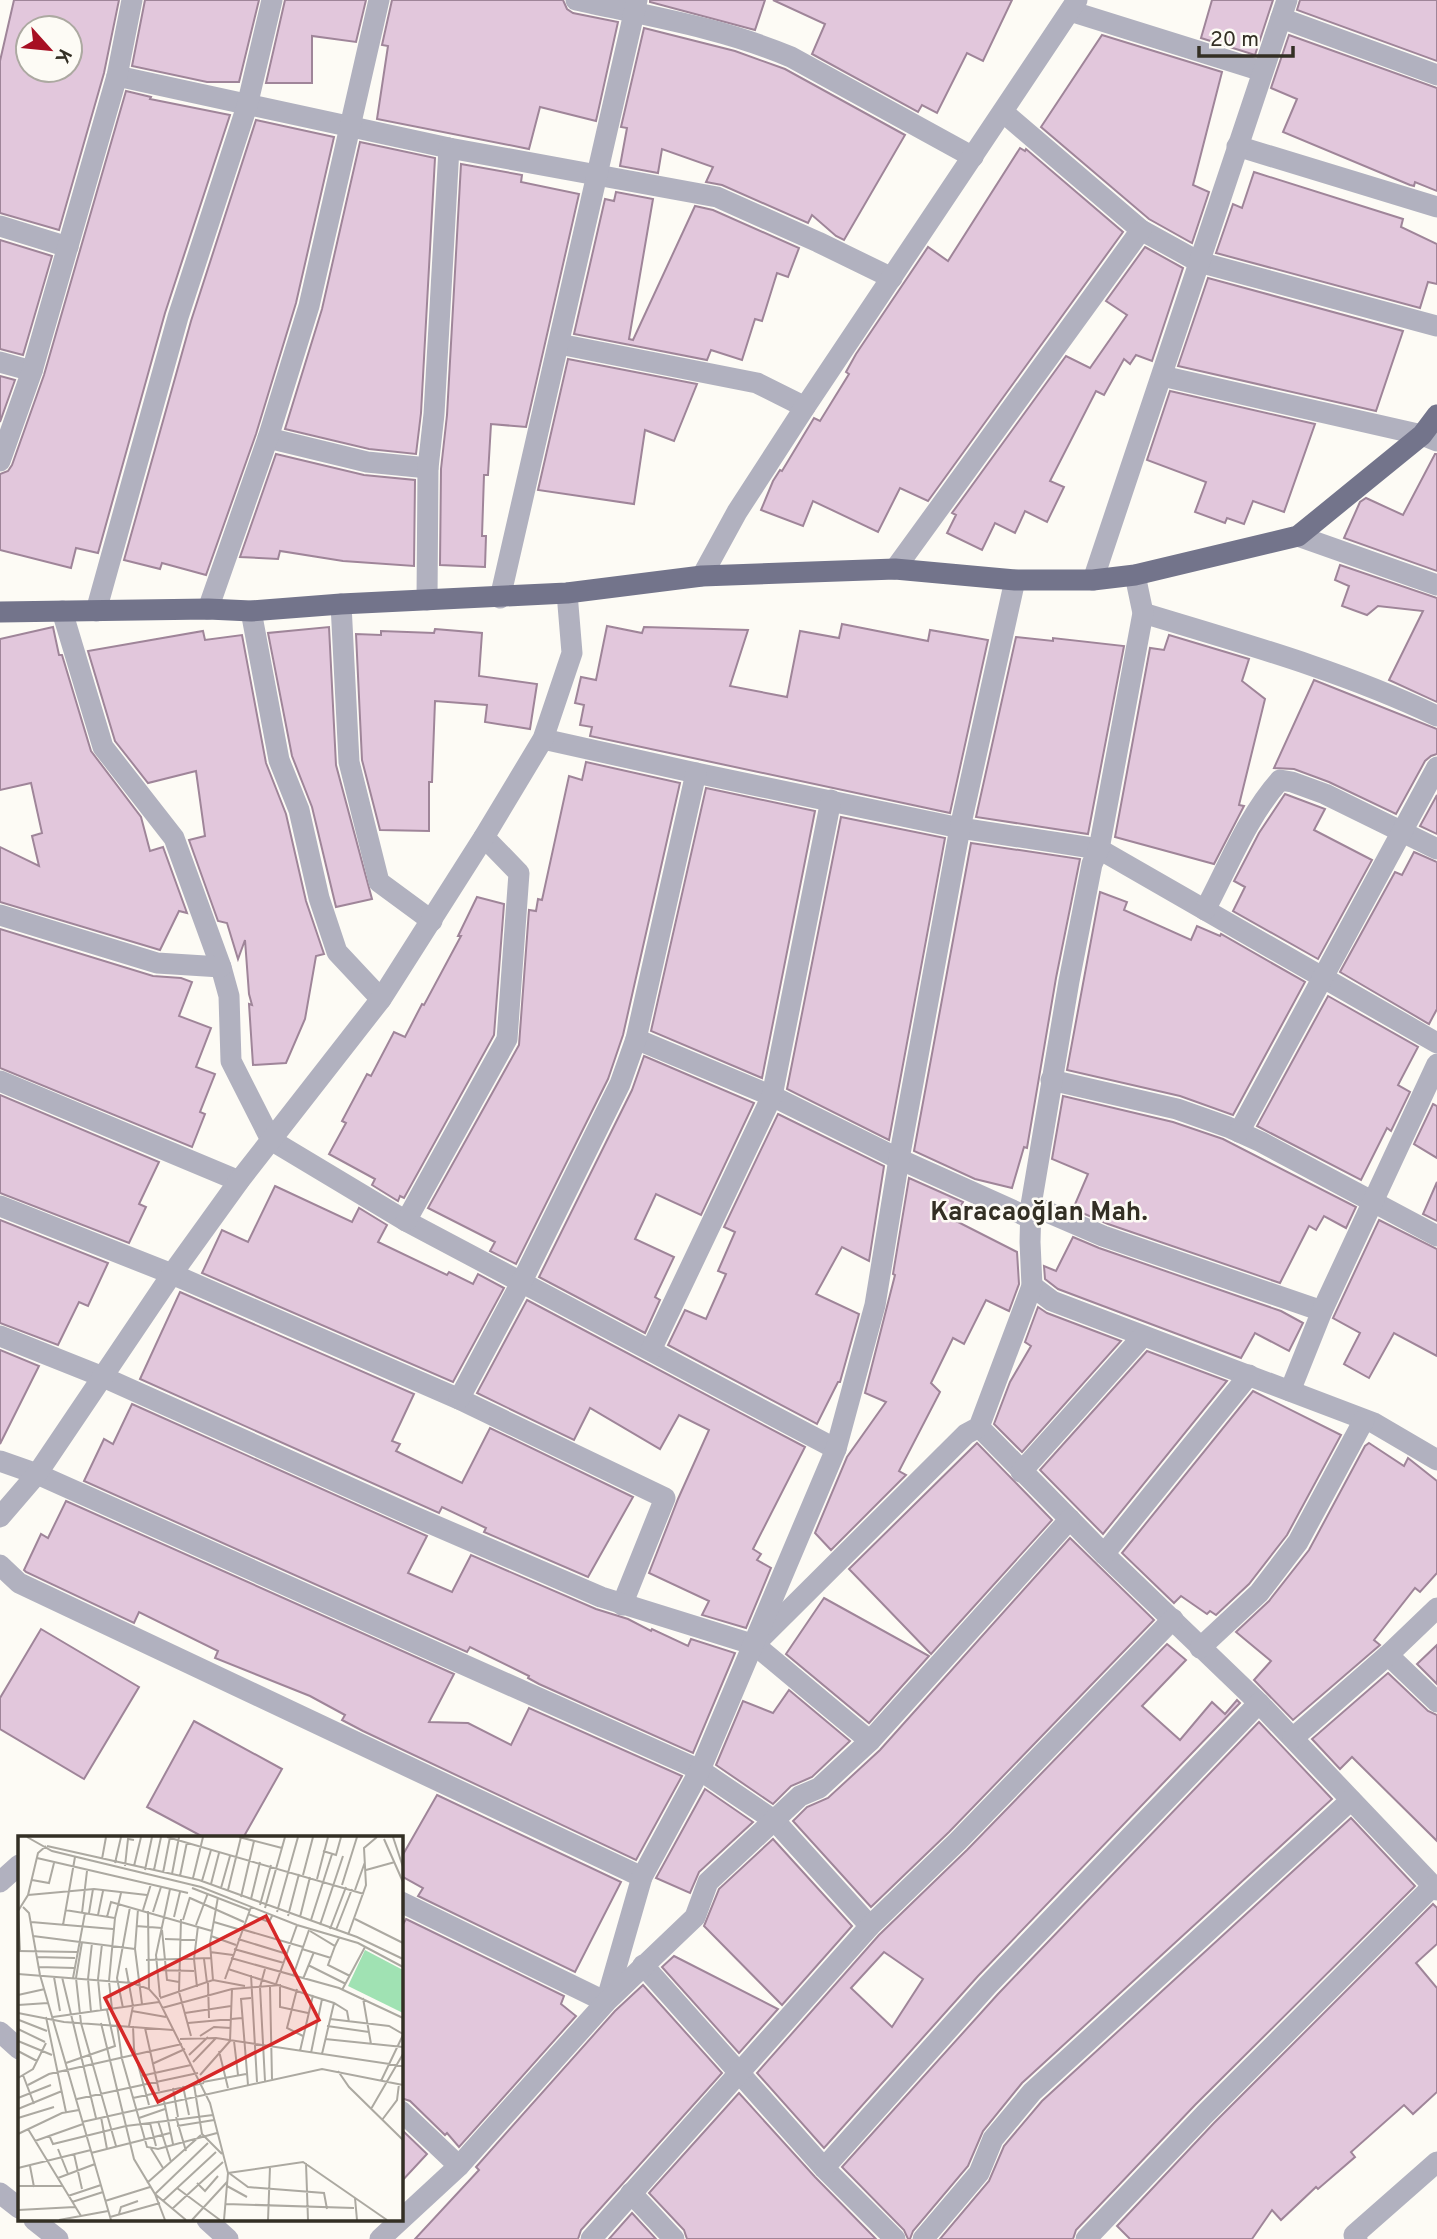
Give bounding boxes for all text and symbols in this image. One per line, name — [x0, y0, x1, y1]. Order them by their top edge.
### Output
north arrow — [14, 14, 84, 84]
scale bar — [1199, 14, 1294, 58]
text: 20 m — [1210, 27, 1259, 54]
text: K — [49, 44, 76, 67]
district label: Karacaoğlan Mah. — [930, 1197, 1148, 1230]
inset map — [18, 1836, 402, 2222]

